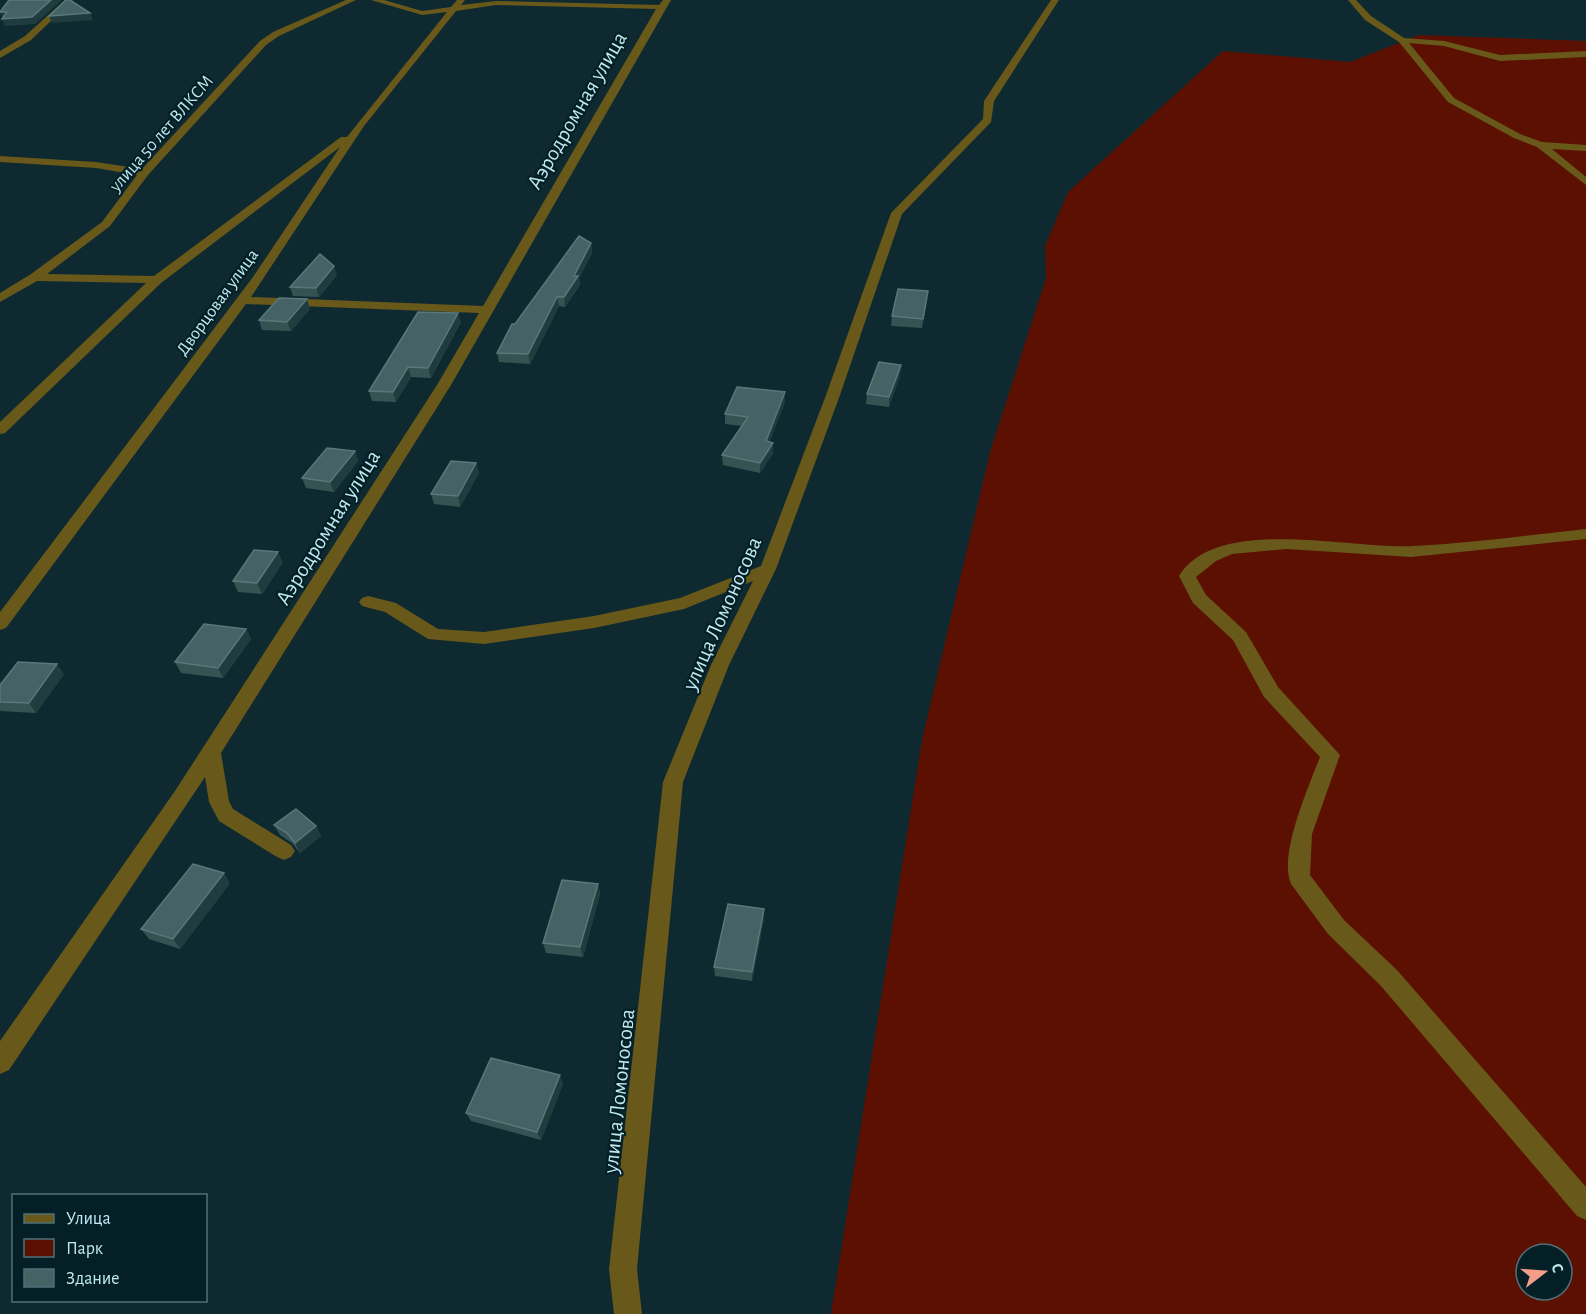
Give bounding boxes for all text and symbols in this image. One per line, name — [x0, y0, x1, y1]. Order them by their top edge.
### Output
street label: Аэродромная улица — [523, 28, 631, 193]
street label: улица 50 лет ВЛКСМ — [106, 72, 217, 196]
street label: Дворцовая улица — [173, 246, 262, 359]
street label: Аэродромная улица — [271, 446, 384, 609]
street label: улица Ломоносова — [678, 534, 766, 694]
street label: улица Ломоносова — [599, 1008, 639, 1175]
legend — [12, 1194, 207, 1302]
text: Улица — [66, 1210, 111, 1228]
text: Парк — [66, 1240, 104, 1258]
north arrow — [1514, 1242, 1574, 1302]
text: С — [1548, 1261, 1566, 1275]
text: Здание — [66, 1270, 120, 1288]

